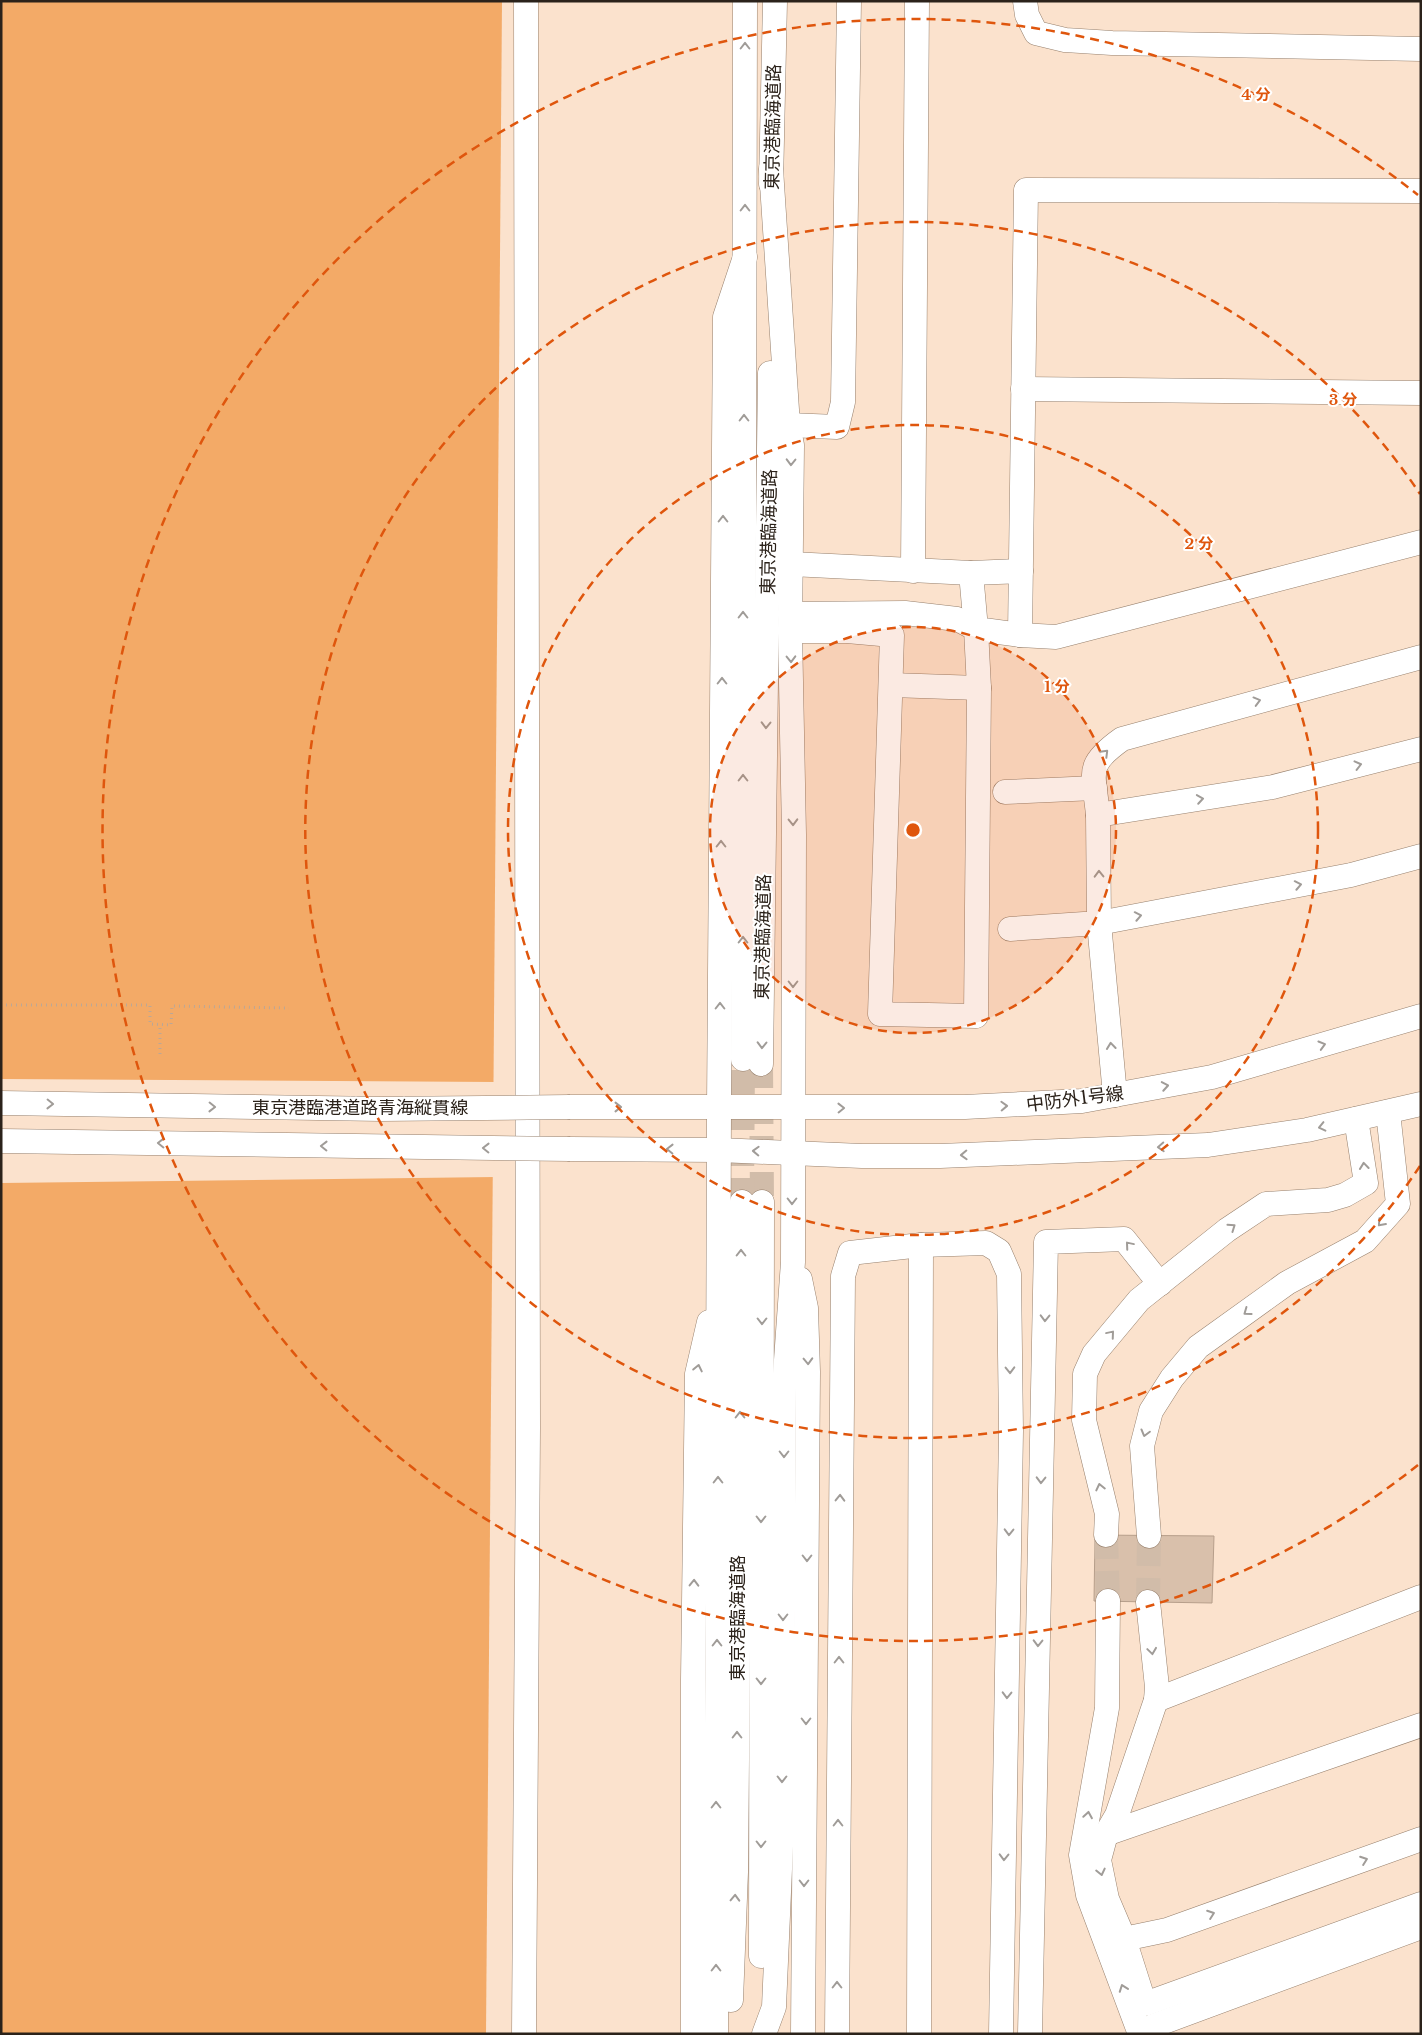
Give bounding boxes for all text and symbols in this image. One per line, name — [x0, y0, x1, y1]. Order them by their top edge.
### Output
one-way arrow — [740, 41, 750, 49]
street label: 東京港臨海道路 — [761, 64, 785, 190]
text: 4 分 — [1242, 85, 1270, 104]
one-way arrow — [740, 204, 750, 212]
text: 3 分 — [1329, 390, 1357, 409]
one-way arrow — [739, 413, 749, 421]
one-way arrow — [786, 458, 797, 466]
street label: 東京港臨海道路 — [757, 469, 781, 595]
one-way arrow — [718, 514, 728, 522]
text: 2 分 — [1185, 534, 1213, 553]
one-way arrow — [738, 611, 748, 618]
one-way arrow — [785, 656, 796, 664]
one-way arrow — [717, 677, 727, 684]
text: 1 分 — [1044, 677, 1070, 696]
one-way arrow — [1252, 696, 1261, 707]
one-way arrow — [761, 722, 771, 730]
one-way arrow — [1099, 750, 1108, 759]
one-way arrow — [1354, 760, 1363, 771]
one-way arrow — [738, 773, 748, 781]
one-way arrow — [1195, 794, 1204, 804]
one-way arrow — [788, 818, 799, 826]
centre of rings — [904, 821, 922, 839]
one-way arrow — [716, 839, 726, 847]
one-way arrow — [1094, 870, 1104, 878]
street label: 東京港臨海道路 — [751, 874, 775, 1000]
one-way arrow — [1293, 881, 1302, 891]
one-way arrow — [1134, 911, 1142, 922]
one-way arrow — [738, 936, 748, 944]
one-way arrow — [788, 981, 798, 989]
one-way arrow — [715, 1002, 725, 1010]
one-way arrow — [1318, 1040, 1326, 1051]
one-way arrow — [757, 1042, 767, 1050]
one-way arrow — [1106, 1042, 1117, 1050]
street label: 中防外1号線 — [1025, 1082, 1125, 1116]
one-way arrow — [1161, 1082, 1169, 1092]
street label: 東京港臨港道路青海縦貫線 — [252, 1097, 468, 1119]
one-way arrow — [46, 1099, 54, 1109]
one-way arrow — [1000, 1101, 1008, 1111]
one-way arrow — [209, 1102, 217, 1112]
one-way arrow — [615, 1102, 623, 1112]
one-way arrow — [838, 1103, 846, 1113]
one-way arrow — [1318, 1121, 1327, 1132]
one-way arrow — [157, 1138, 165, 1148]
one-way arrow — [320, 1140, 328, 1151]
one-way arrow — [1157, 1142, 1165, 1153]
one-way arrow — [482, 1143, 490, 1153]
one-way arrow — [666, 1144, 674, 1154]
one-way arrow — [752, 1146, 760, 1156]
one-way arrow — [960, 1150, 968, 1160]
one-way arrow — [1359, 1162, 1370, 1170]
one-way arrow — [787, 1197, 797, 1205]
one-way arrow — [1378, 1218, 1387, 1227]
one-way arrow — [1226, 1224, 1236, 1233]
one-way arrow — [1126, 1242, 1135, 1251]
one-way arrow — [736, 1248, 746, 1256]
one-way arrow — [1243, 1306, 1252, 1315]
one-way arrow — [1040, 1314, 1050, 1322]
one-way arrow — [757, 1318, 767, 1325]
one-way arrow — [1105, 1331, 1113, 1340]
one-way arrow — [802, 1357, 813, 1365]
one-way arrow — [692, 1363, 703, 1372]
one-way arrow — [1005, 1366, 1015, 1374]
one-way arrow — [735, 1411, 745, 1418]
one-way arrow — [1141, 1429, 1151, 1437]
one-way arrow — [779, 1450, 789, 1458]
one-way arrow — [713, 1476, 723, 1484]
one-way arrow — [1036, 1477, 1047, 1485]
one-way arrow — [1095, 1482, 1106, 1491]
one-way arrow — [835, 1493, 845, 1501]
one-way arrow — [756, 1515, 766, 1523]
one-way arrow — [1004, 1528, 1014, 1536]
one-way arrow — [802, 1554, 812, 1562]
street label: 東京港臨海道路 — [727, 1555, 749, 1681]
one-way arrow — [689, 1578, 699, 1586]
one-way arrow — [778, 1613, 788, 1621]
one-way arrow — [712, 1638, 722, 1646]
one-way arrow — [1033, 1640, 1043, 1647]
one-way arrow — [1147, 1646, 1157, 1655]
one-way arrow — [834, 1656, 844, 1664]
one-way arrow — [756, 1678, 766, 1685]
one-way arrow — [1001, 1691, 1012, 1699]
one-way arrow — [800, 1717, 811, 1725]
one-way arrow — [732, 1731, 742, 1738]
one-way arrow — [777, 1776, 787, 1783]
one-way arrow — [711, 1801, 721, 1808]
one-way arrow — [1082, 1811, 1092, 1820]
one-way arrow — [833, 1818, 843, 1826]
one-way arrow — [756, 1840, 766, 1848]
one-way arrow — [999, 1854, 1009, 1861]
one-way arrow — [1359, 1855, 1368, 1865]
one-way arrow — [1095, 1867, 1106, 1876]
one-way arrow — [799, 1880, 809, 1887]
one-way arrow — [730, 1893, 741, 1901]
one-way arrow — [1206, 1910, 1215, 1920]
one-way arrow — [711, 1963, 721, 1971]
one-way arrow — [832, 1981, 842, 1988]
one-way arrow — [1119, 1984, 1129, 1993]

